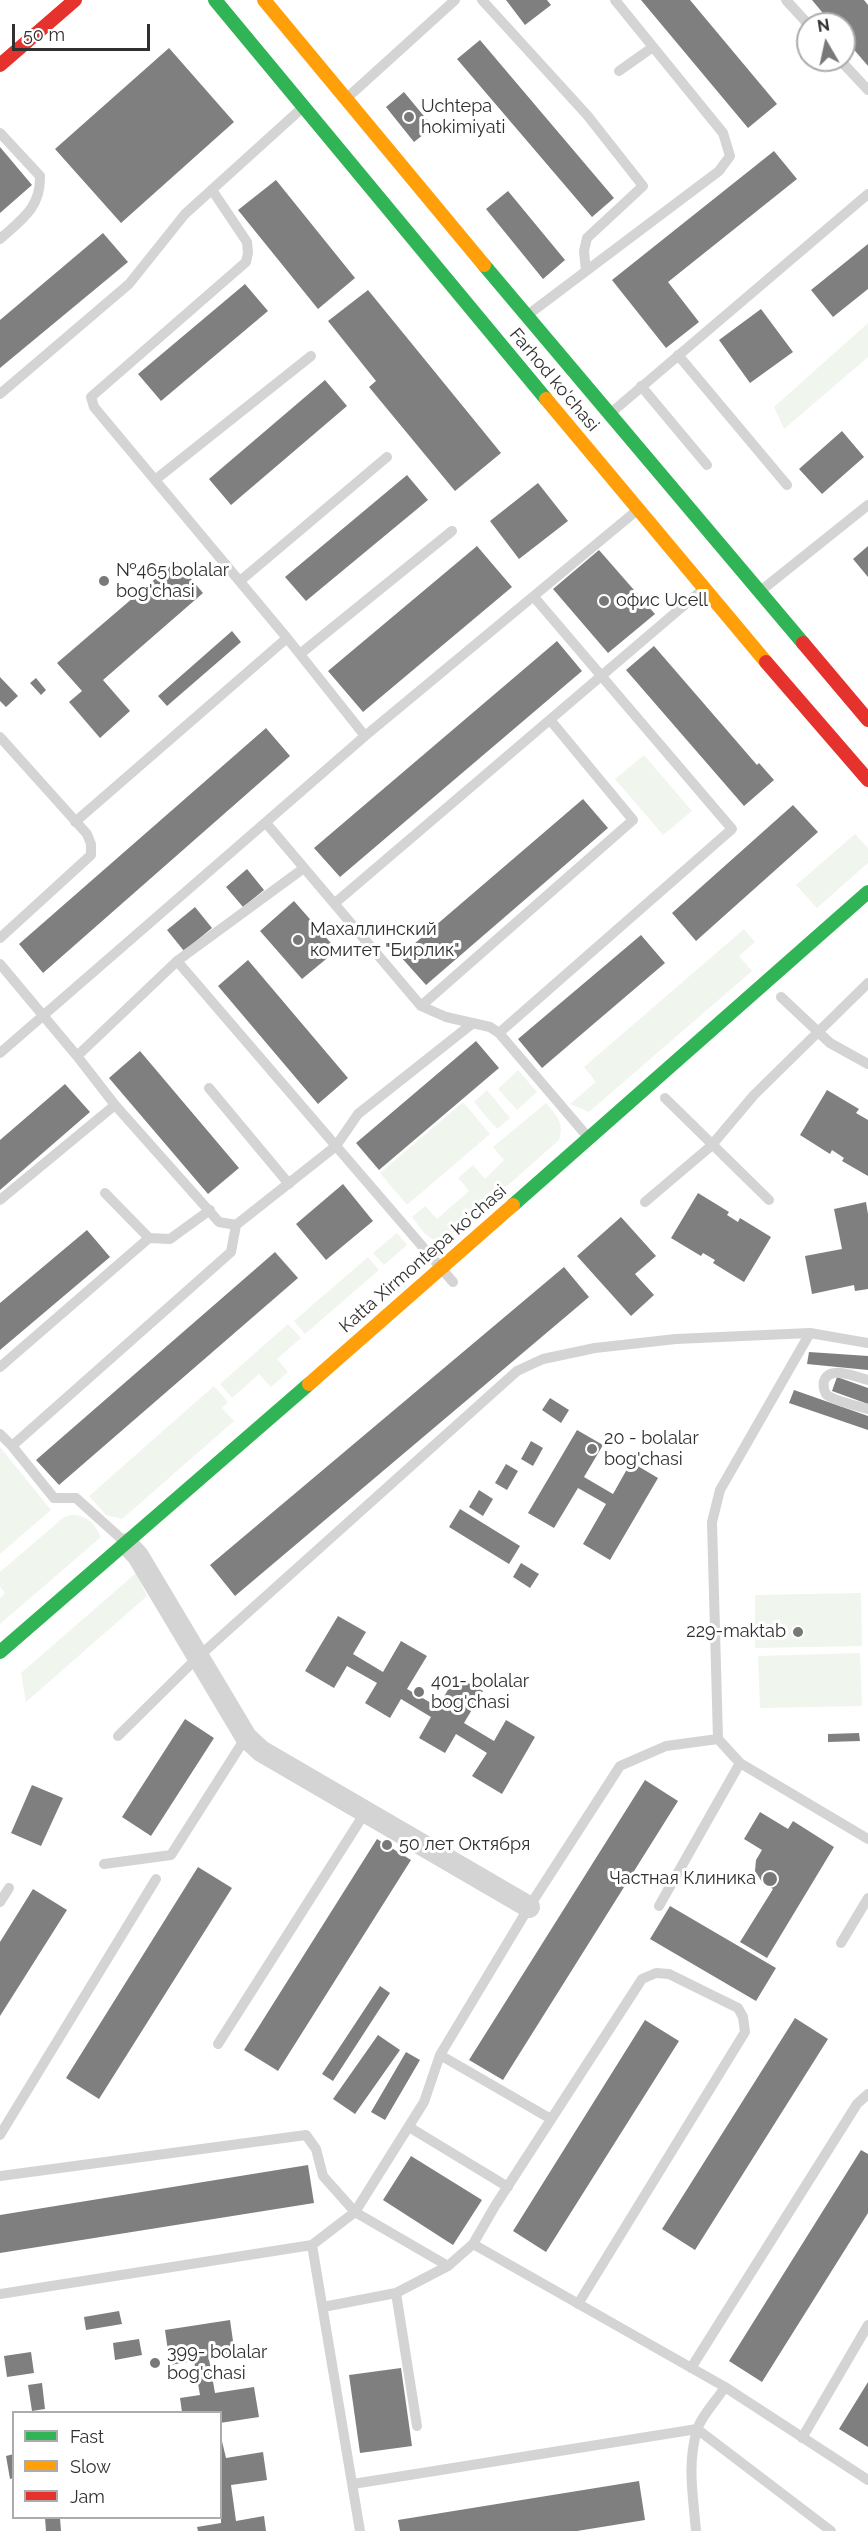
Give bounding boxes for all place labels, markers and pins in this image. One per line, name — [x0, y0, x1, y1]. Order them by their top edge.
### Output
place label: Uchtepa hokimiyati — [421, 96, 505, 138]
marker: Uchtepa hokimiyati — [402, 110, 416, 124]
place label: №465 bolalar bog'chasi — [116, 560, 229, 602]
marker: №465 bolalar bog'chasi — [97, 574, 111, 588]
place label: офис Ucell — [616, 590, 708, 612]
marker: офис Ucell — [597, 594, 611, 608]
place label: Махаллинский комитет "Бирлик" — [310, 919, 460, 962]
marker: Махаллинский комитет "Бирлик" — [291, 933, 305, 947]
place label: 20 - bolalar bog'chasi — [604, 1428, 699, 1470]
marker: 20 - bolalar bog'chasi — [585, 1442, 599, 1456]
place label: 229-maktab — [686, 1621, 786, 1643]
marker: 229-maktab — [791, 1625, 805, 1639]
place label: 401- bolalar bog'chasi — [431, 1671, 529, 1714]
marker: 401- bolalar bog'chasi — [412, 1685, 426, 1699]
place label: 50 лет Октября — [399, 1834, 530, 1856]
marker: 50 лет Октября — [380, 1838, 394, 1852]
place label: Частная Клиника — [609, 1868, 756, 1890]
marker: Частная Клиника — [761, 1870, 779, 1888]
place label: 399- bolalar bog'chasi — [167, 2342, 267, 2384]
marker: 399- bolalar bog'chasi — [148, 2356, 162, 2370]

